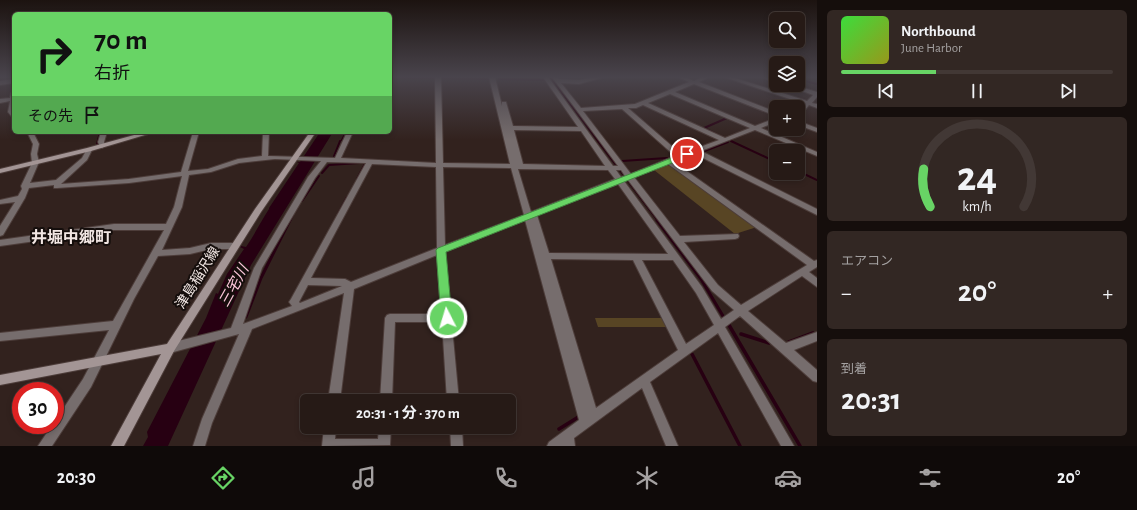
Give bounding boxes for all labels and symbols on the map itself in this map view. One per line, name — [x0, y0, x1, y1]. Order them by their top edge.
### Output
pin — [670, 137, 704, 171]
district label: 井堀中郷町 — [31, 228, 111, 246]
street label: 津島稲沢線 — [173, 244, 222, 311]
water label: 三宅川 — [216, 260, 252, 309]
position arrow — [426, 297, 468, 339]
speed limit sign: 30 — [12, 382, 64, 434]

